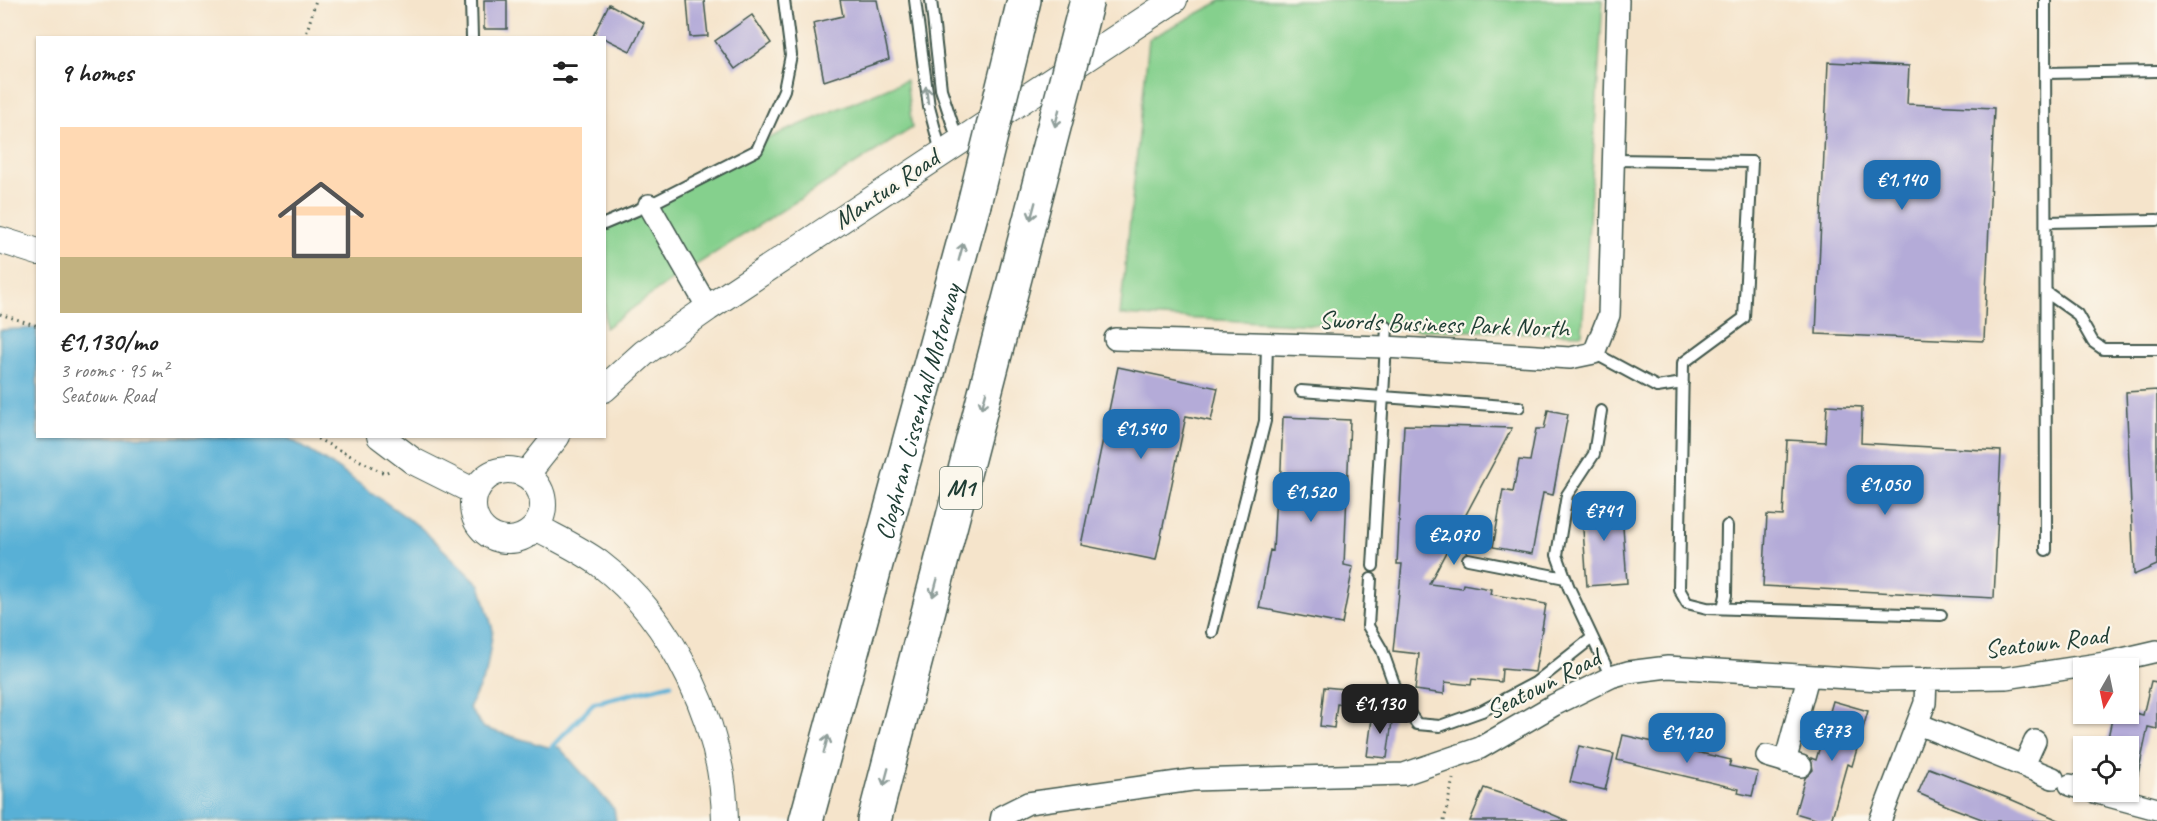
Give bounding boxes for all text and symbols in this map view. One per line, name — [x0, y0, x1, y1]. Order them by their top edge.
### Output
text: 9 homes — [60, 56, 133, 89]
icon: filters — [549, 56, 582, 89]
one-way arrow — [922, 86, 933, 106]
one-way arrow — [1050, 108, 1062, 127]
street label: Mantua Road — [827, 140, 948, 236]
pin: €1,140 — [1853, 160, 1951, 211]
icon: home — [267, 166, 375, 274]
text: €1,140 — [1878, 167, 1926, 192]
one-way arrow — [1026, 201, 1038, 220]
one-way arrow — [955, 243, 967, 262]
street label: Cloghran Lissenhall Motorway — [867, 278, 969, 544]
street label: Swords Business Park North — [1318, 303, 1572, 345]
text: €1,130/mo — [60, 325, 157, 358]
text: 3 rooms · 95 m² — [60, 358, 168, 383]
text: Seatown Road — [60, 383, 155, 408]
one-way arrow — [977, 390, 989, 409]
pin: €1,540 — [1092, 409, 1190, 460]
text: €1,540 — [1117, 416, 1165, 441]
pin: €1,050 — [1836, 465, 1934, 516]
road number: M1 — [940, 467, 982, 509]
pin: €1,520 — [1262, 472, 1360, 523]
text: €1,050 — [1861, 472, 1909, 497]
text: €1,520 — [1287, 479, 1335, 504]
pin: €741 — [1568, 491, 1640, 542]
text: €741 — [1586, 498, 1622, 523]
pin: €2,070 — [1405, 515, 1503, 566]
text: €2,070 — [1430, 522, 1478, 547]
one-way arrow — [928, 578, 940, 597]
street label: Seatown Road — [1983, 618, 2113, 666]
street label: Seatown Road — [1480, 639, 1609, 727]
north arrow — [2073, 658, 2139, 724]
map controls — [2073, 658, 2139, 802]
pin: €1,130 — [1331, 684, 1429, 735]
text: €1,130 — [1356, 691, 1404, 716]
pin: €773 — [1796, 711, 1868, 762]
pin: €1,120 — [1638, 713, 1736, 764]
text: €773 — [1814, 718, 1850, 743]
text: €1,120 — [1663, 720, 1711, 745]
one-way arrow — [821, 735, 833, 754]
button: locate — [2073, 736, 2139, 802]
one-way arrow — [879, 767, 891, 786]

